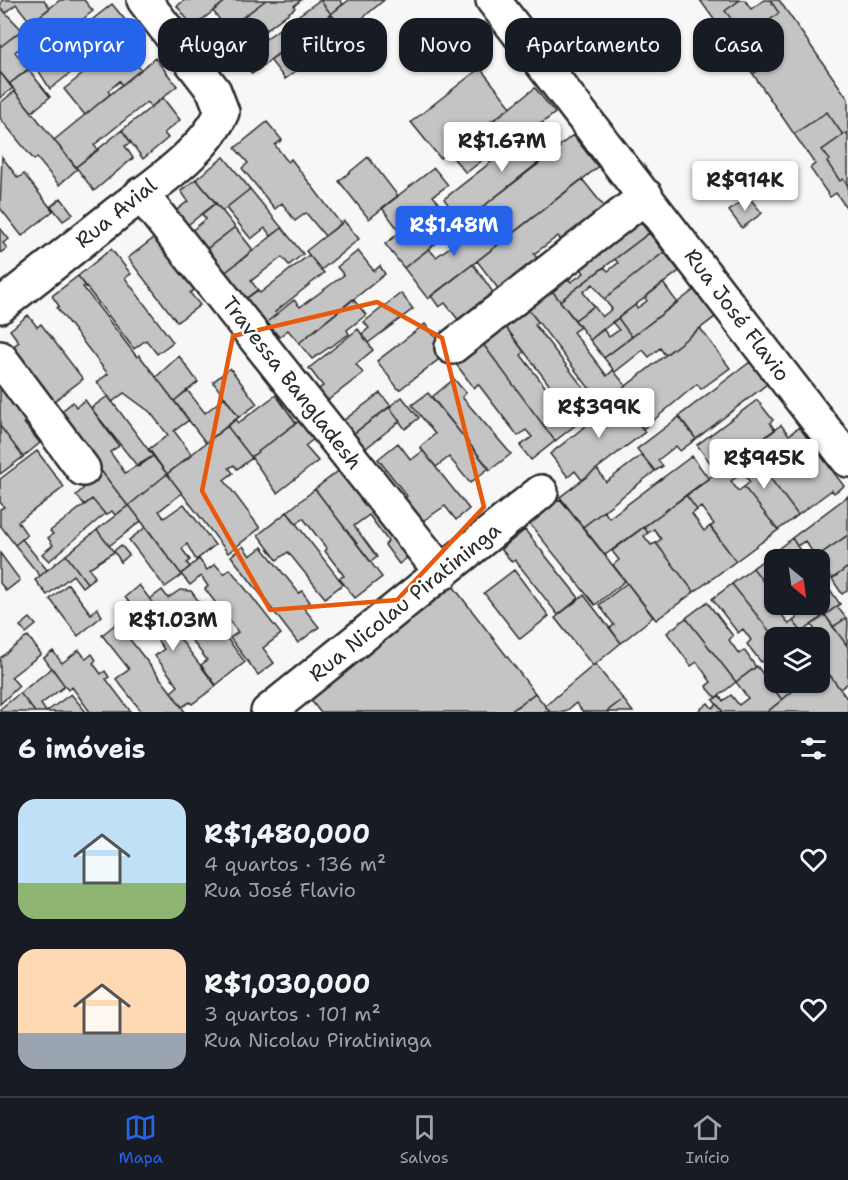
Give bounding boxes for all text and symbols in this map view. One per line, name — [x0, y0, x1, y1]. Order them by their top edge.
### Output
chip: Comprar — [18, 18, 146, 72]
chip: Alugar — [158, 18, 269, 72]
chip: Filtros — [281, 18, 387, 72]
chip: Novo — [399, 18, 493, 72]
chip: Apartamento — [505, 18, 681, 72]
chip: Casa — [693, 18, 784, 72]
pin: R$1.67M — [447, 122, 557, 173]
text: R$1.67M — [458, 128, 546, 154]
pin: R$914K — [696, 161, 794, 212]
text: R$914K — [706, 167, 784, 193]
street label: Rua Avial — [69, 171, 163, 254]
pin: R$1.48M — [399, 206, 509, 257]
text: R$1.48M — [410, 212, 498, 238]
street label: Rua José Flavio — [678, 243, 796, 387]
street label: Travessa Bangladesh — [216, 291, 368, 475]
pin: R$399K — [550, 388, 648, 439]
text: R$399K — [557, 394, 641, 420]
pin: R$945K — [715, 439, 813, 490]
text: R$945K — [723, 445, 805, 471]
street label: Rua Nicolau Piratininga — [303, 516, 507, 688]
north arrow — [764, 549, 830, 615]
map controls — [764, 549, 830, 693]
pin: R$1.03M — [118, 601, 228, 652]
text: R$1.03M — [128, 607, 218, 633]
button: layers — [764, 627, 830, 693]
text: 6 imóveis — [18, 731, 145, 766]
icon: filters — [797, 732, 830, 765]
text: R$1,480,000 — [204, 816, 370, 851]
icon: home — [66, 823, 138, 895]
icon: heart — [797, 843, 830, 876]
text: 4 quartos · 136 m² — [204, 851, 386, 877]
text: Rua José Flavio — [204, 877, 356, 903]
text: R$1,030,000 — [204, 966, 370, 1001]
icon: home — [66, 973, 138, 1045]
icon: heart — [797, 993, 830, 1026]
text: 3 quartos · 101 m² — [204, 1001, 381, 1027]
text: Rua Nicolau Piratininga — [204, 1027, 432, 1053]
tab: Mapa — [118, 1111, 163, 1168]
tab: Salvos — [400, 1111, 449, 1168]
tab: Início — [686, 1111, 730, 1168]

